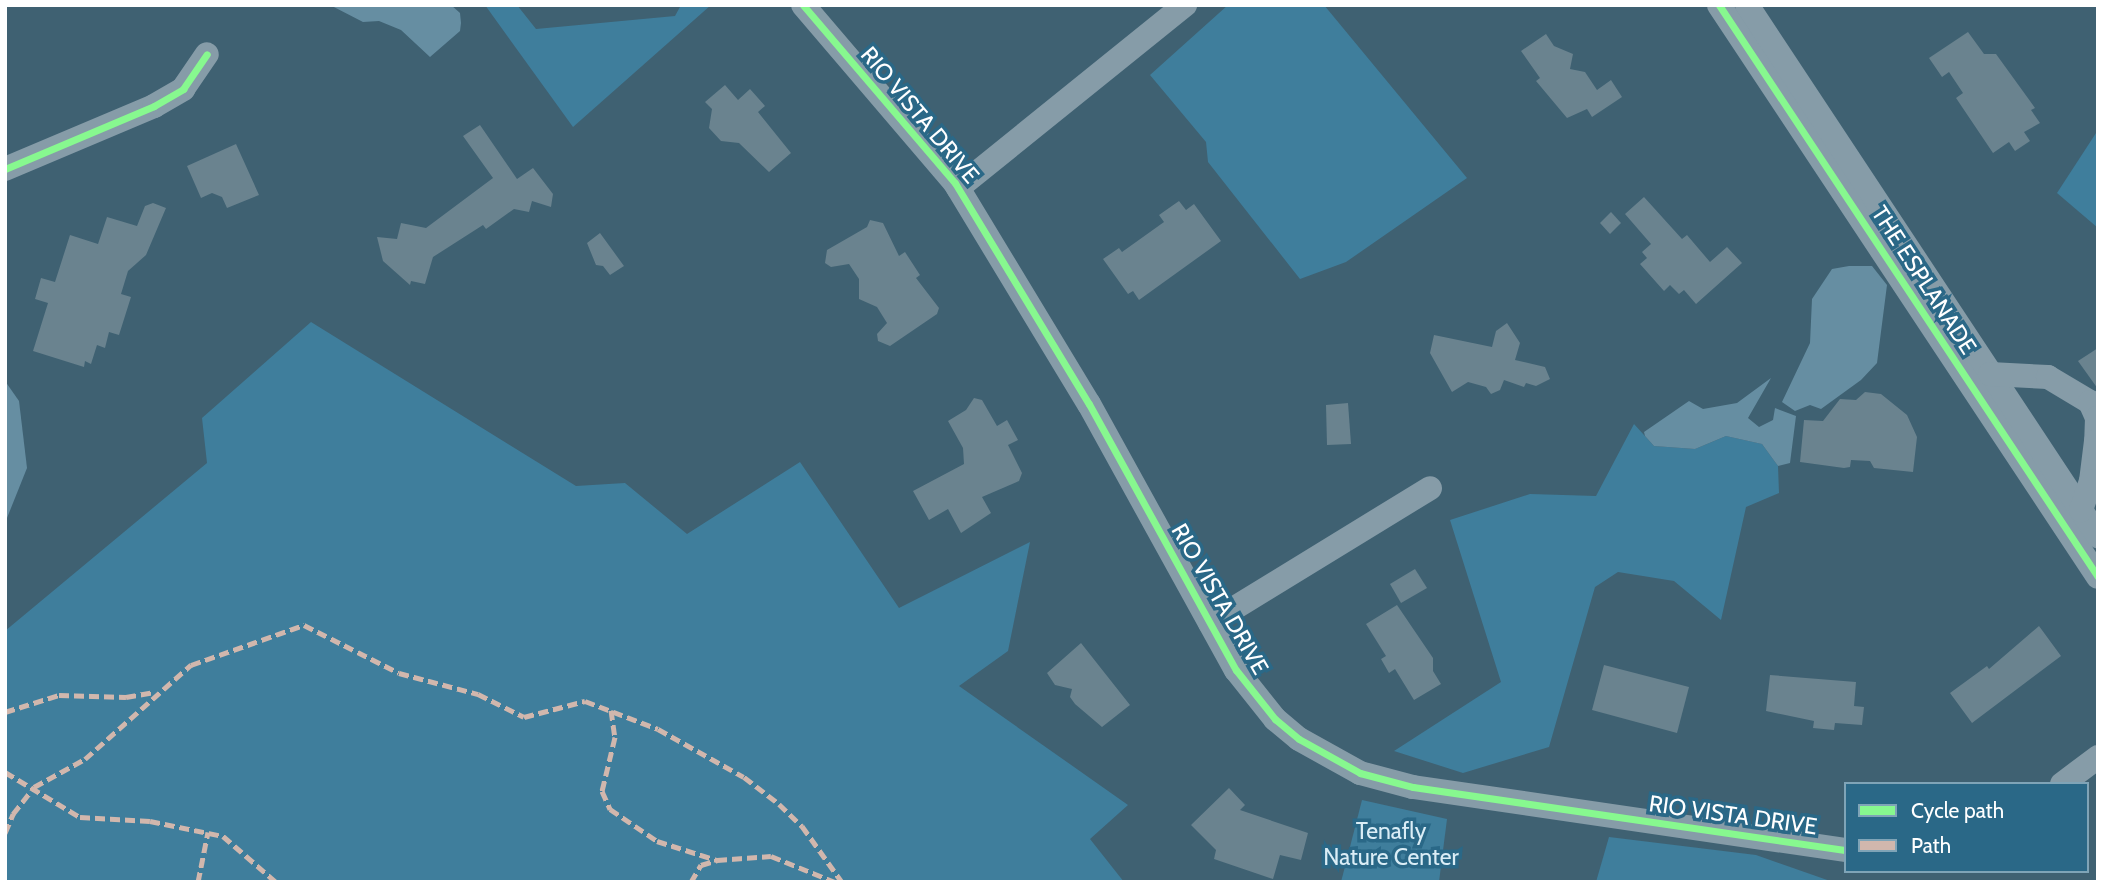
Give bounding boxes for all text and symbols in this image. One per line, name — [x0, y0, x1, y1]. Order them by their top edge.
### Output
street label: RIO VISTA DRIVE — [855, 41, 985, 189]
street label: THE ESPLANADE — [1866, 201, 1982, 359]
street label: RIO VISTA DRIVE — [1166, 519, 1274, 679]
legend — [1844, 782, 2089, 873]
street label: RIO VISTA DRIVE — [1647, 790, 1819, 840]
text: Cycle path — [1911, 798, 2004, 823]
park label: Tenafly Nature Center — [1323, 817, 1459, 871]
text: Path — [1911, 833, 1951, 858]

